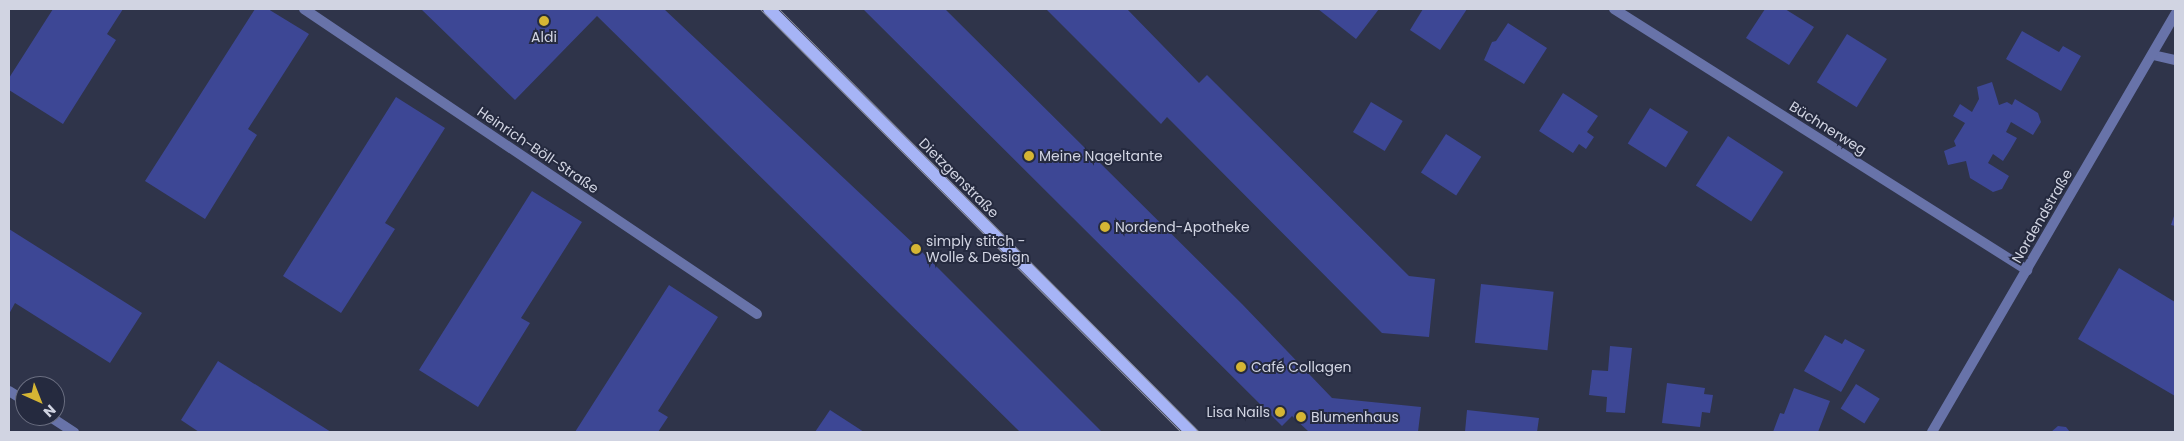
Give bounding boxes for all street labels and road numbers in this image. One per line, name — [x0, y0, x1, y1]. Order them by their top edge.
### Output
street label: Büchnerweg — [1786, 98, 1870, 158]
street label: Heinrich-Böll-Straße — [474, 103, 602, 197]
street label: Dietzgenstraße — [916, 135, 1002, 221]
street label: Nordendstraße — [2008, 166, 2076, 266]

